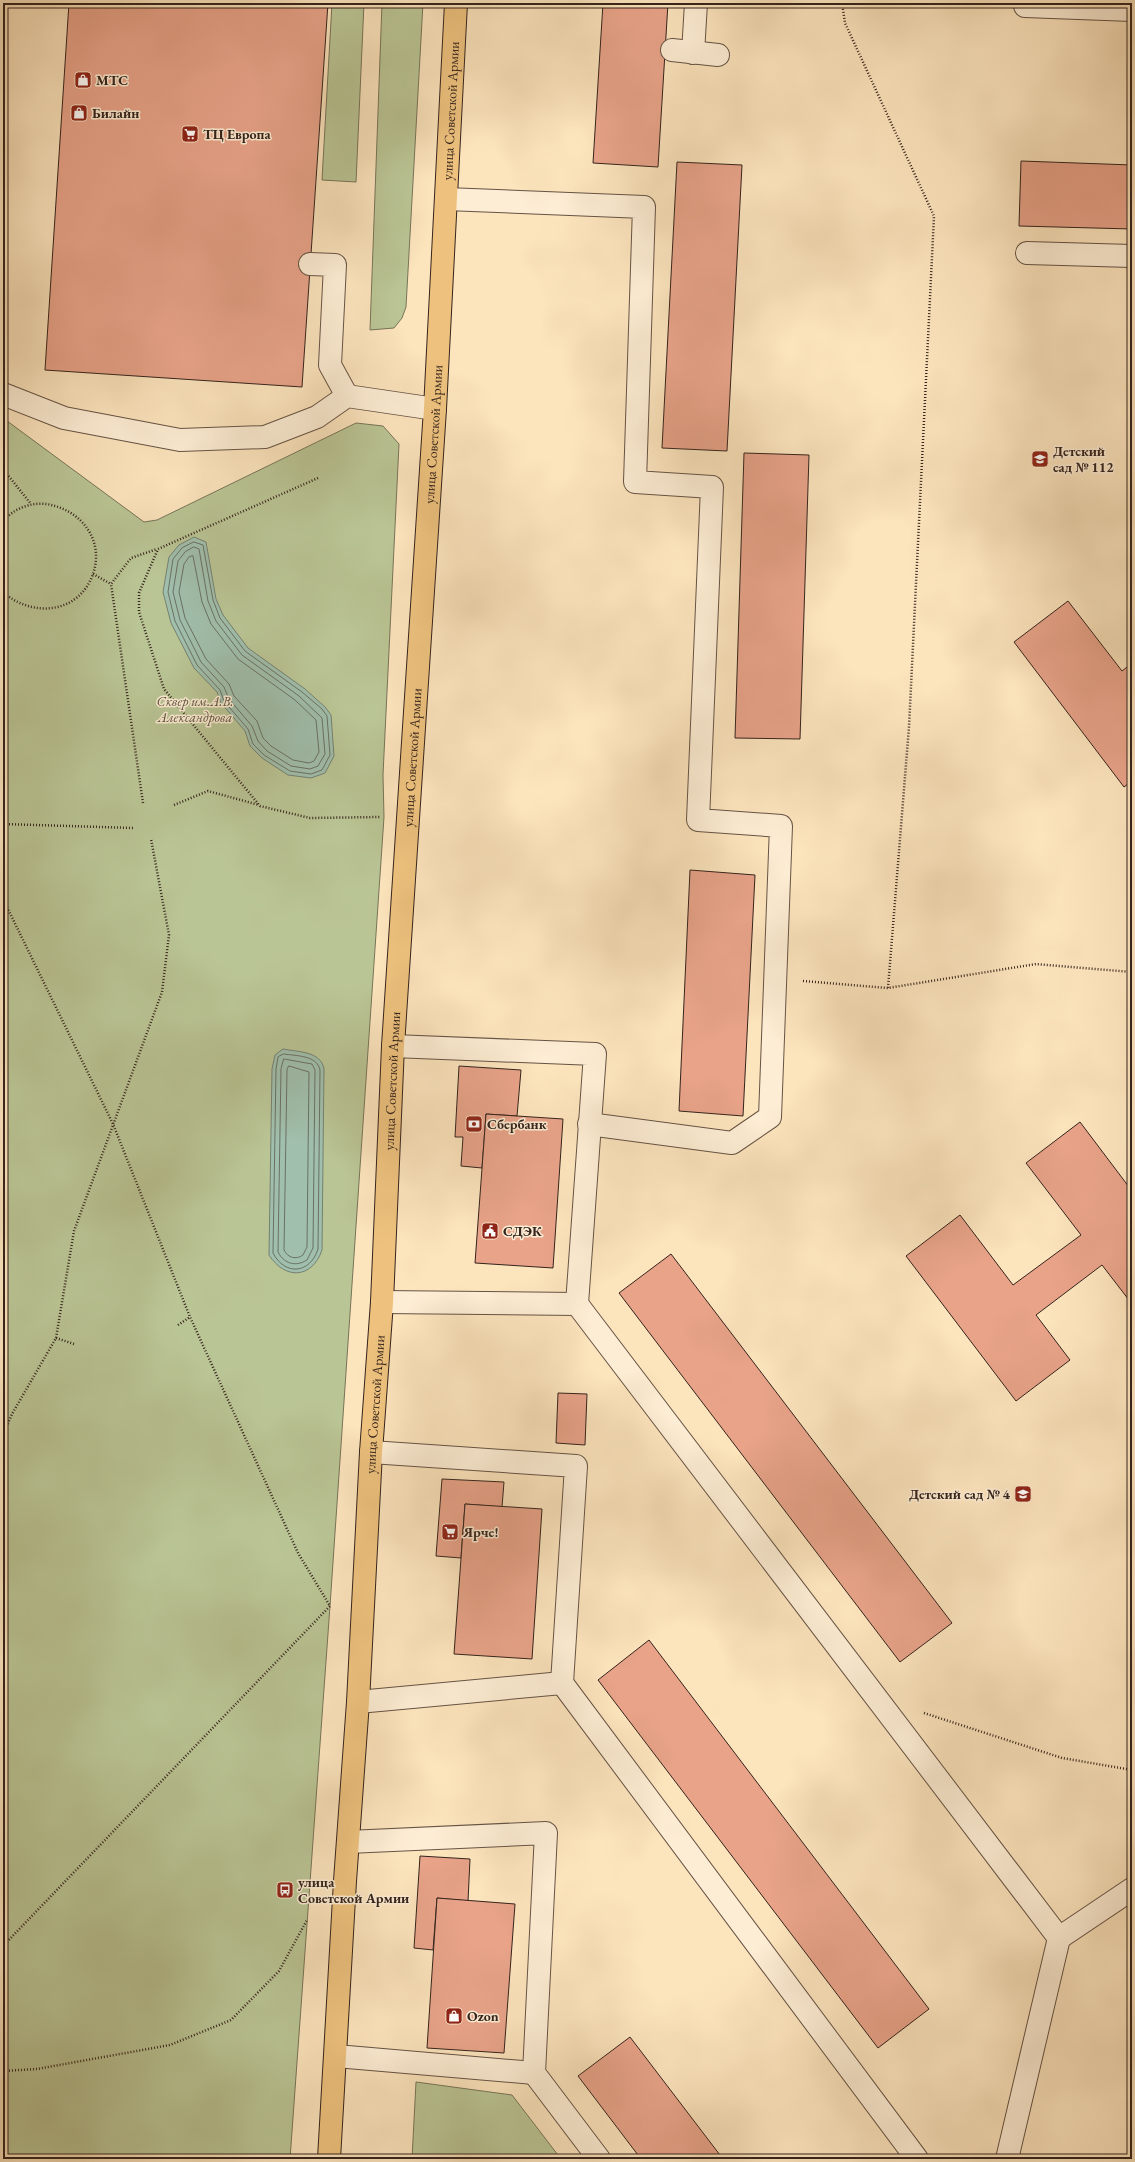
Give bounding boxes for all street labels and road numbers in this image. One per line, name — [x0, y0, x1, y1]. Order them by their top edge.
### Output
street label: улица Советской Армии — [438, 40, 463, 181]
street label: улица Советской Армии — [420, 364, 446, 504]
street label: улица Советской Армии — [398, 687, 426, 828]
street label: улица Советской Армии — [380, 1010, 404, 1151]
street label: улица Советской Армии — [361, 1334, 389, 1474]

